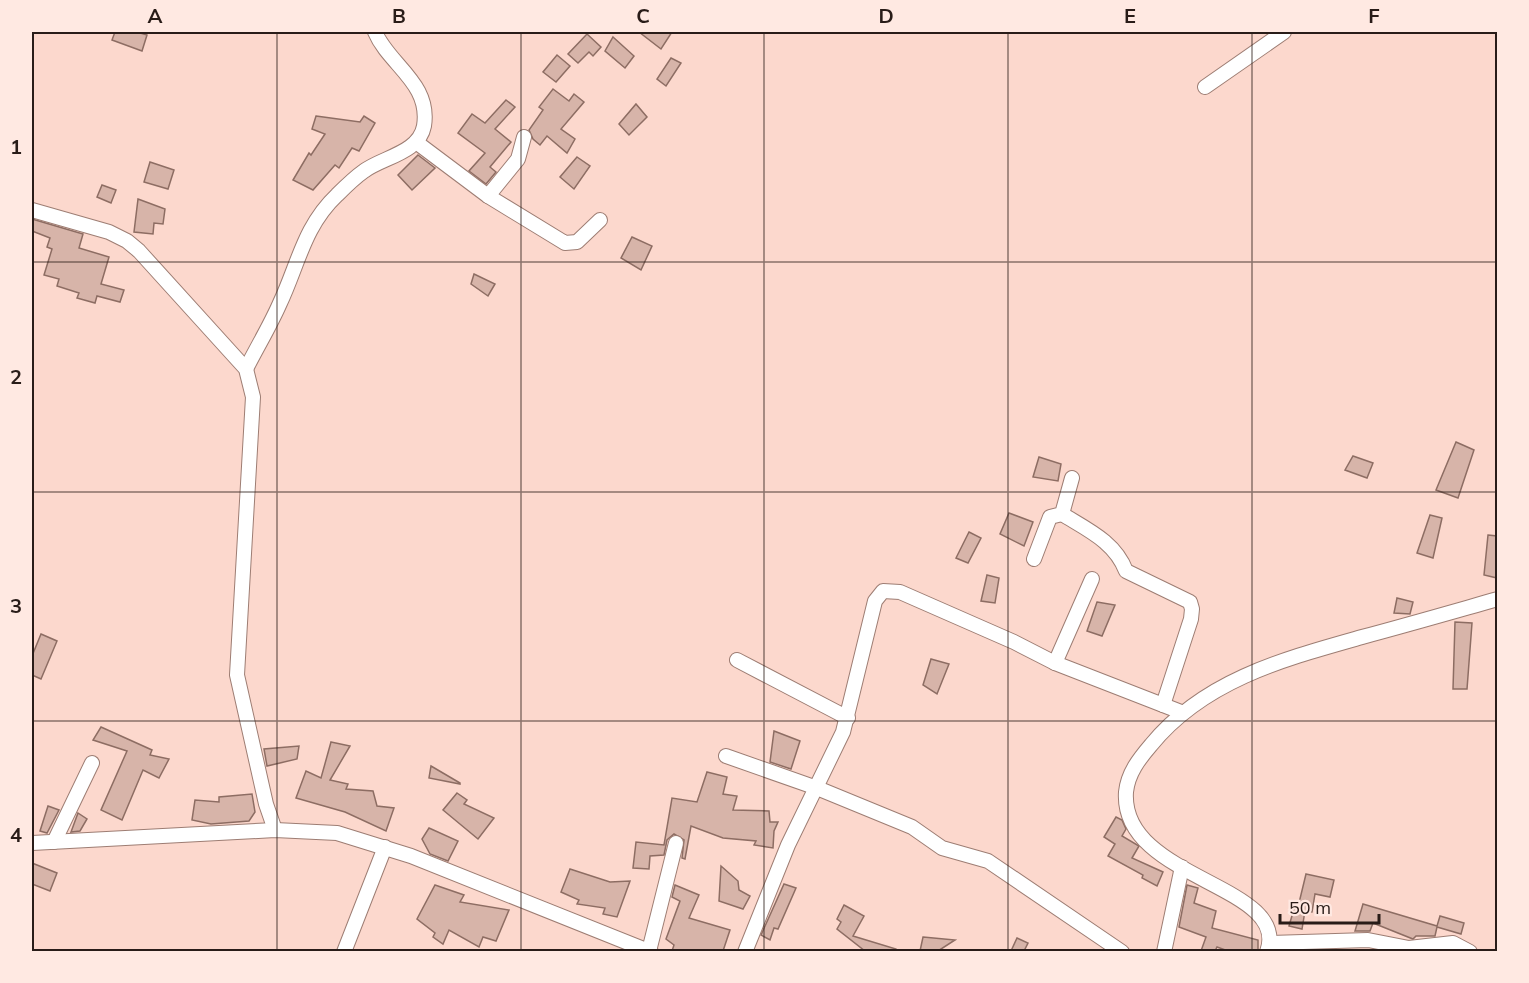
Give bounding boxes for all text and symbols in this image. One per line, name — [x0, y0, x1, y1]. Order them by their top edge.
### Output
text: A — [148, 3, 163, 28]
text: B — [392, 3, 406, 28]
text: C — [636, 3, 650, 28]
text: D — [878, 3, 894, 28]
text: E — [1124, 3, 1136, 28]
text: F — [1368, 3, 1380, 28]
text: 1 — [10, 134, 22, 159]
text: 2 — [10, 364, 22, 389]
text: 3 — [10, 593, 22, 618]
text: 4 — [10, 822, 22, 847]
scale bar — [1280, 887, 1379, 925]
text: 50 m — [1289, 896, 1331, 919]

